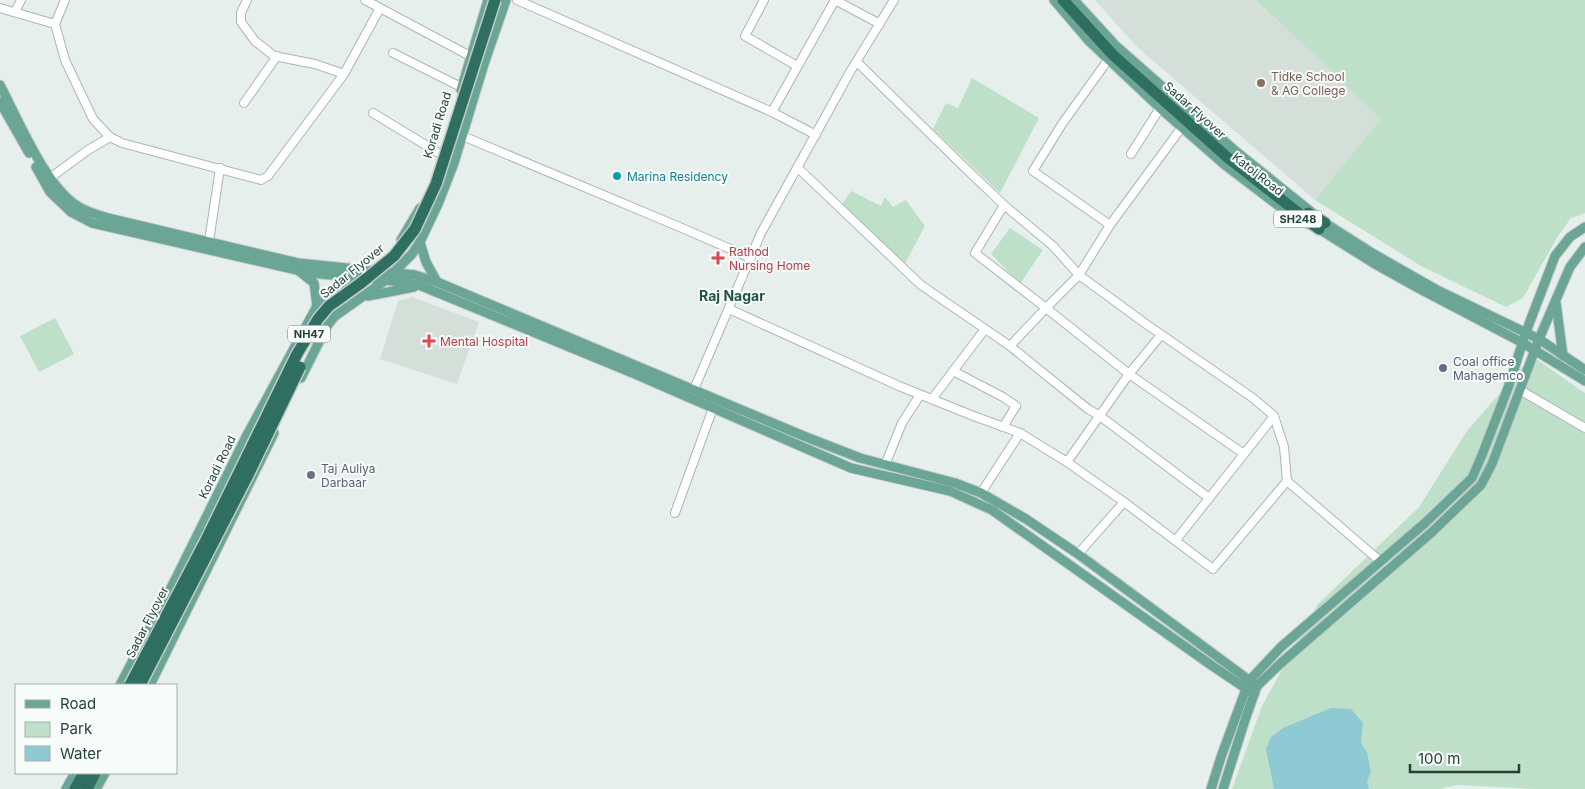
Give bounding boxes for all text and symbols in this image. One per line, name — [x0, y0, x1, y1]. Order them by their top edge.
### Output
place label: Tidke School & AG College — [1271, 69, 1345, 98]
marker: Tidke School & AG College — [1255, 77, 1267, 89]
street label: Sadar Flyover — [1161, 78, 1229, 142]
street label: Koradi Road — [420, 90, 454, 160]
street label: Katol Road — [1229, 149, 1287, 199]
place label: Marina Residency — [627, 169, 728, 184]
marker: Marina Residency — [611, 170, 623, 182]
road number: SH248 — [1274, 210, 1322, 228]
street label: Sadar Flyover — [317, 240, 387, 301]
place label: Rathod Nursing Home — [729, 244, 810, 273]
marker: Rathod Nursing Home — [711, 251, 725, 265]
district label: Raj Nagar — [699, 287, 765, 304]
road number: NH47 — [288, 326, 330, 342]
marker: Mental Hospital — [422, 334, 436, 348]
place label: Mental Hospital — [440, 334, 528, 349]
place label: Coal office Mahagemco — [1453, 354, 1523, 383]
marker: Coal office Mahagemco — [1437, 362, 1449, 374]
street label: Koradi Road — [195, 433, 239, 501]
place label: Taj Auliya Darbaar — [321, 461, 376, 490]
marker: Taj Auliya Darbaar — [305, 469, 317, 481]
street label: Sadar Flyover — [123, 583, 172, 660]
legend — [15, 684, 178, 774]
text: Road — [60, 694, 96, 713]
text: Park — [60, 719, 93, 738]
scale bar — [1410, 742, 1519, 774]
text: Water — [60, 744, 102, 763]
text: 100 m — [1418, 749, 1460, 768]

